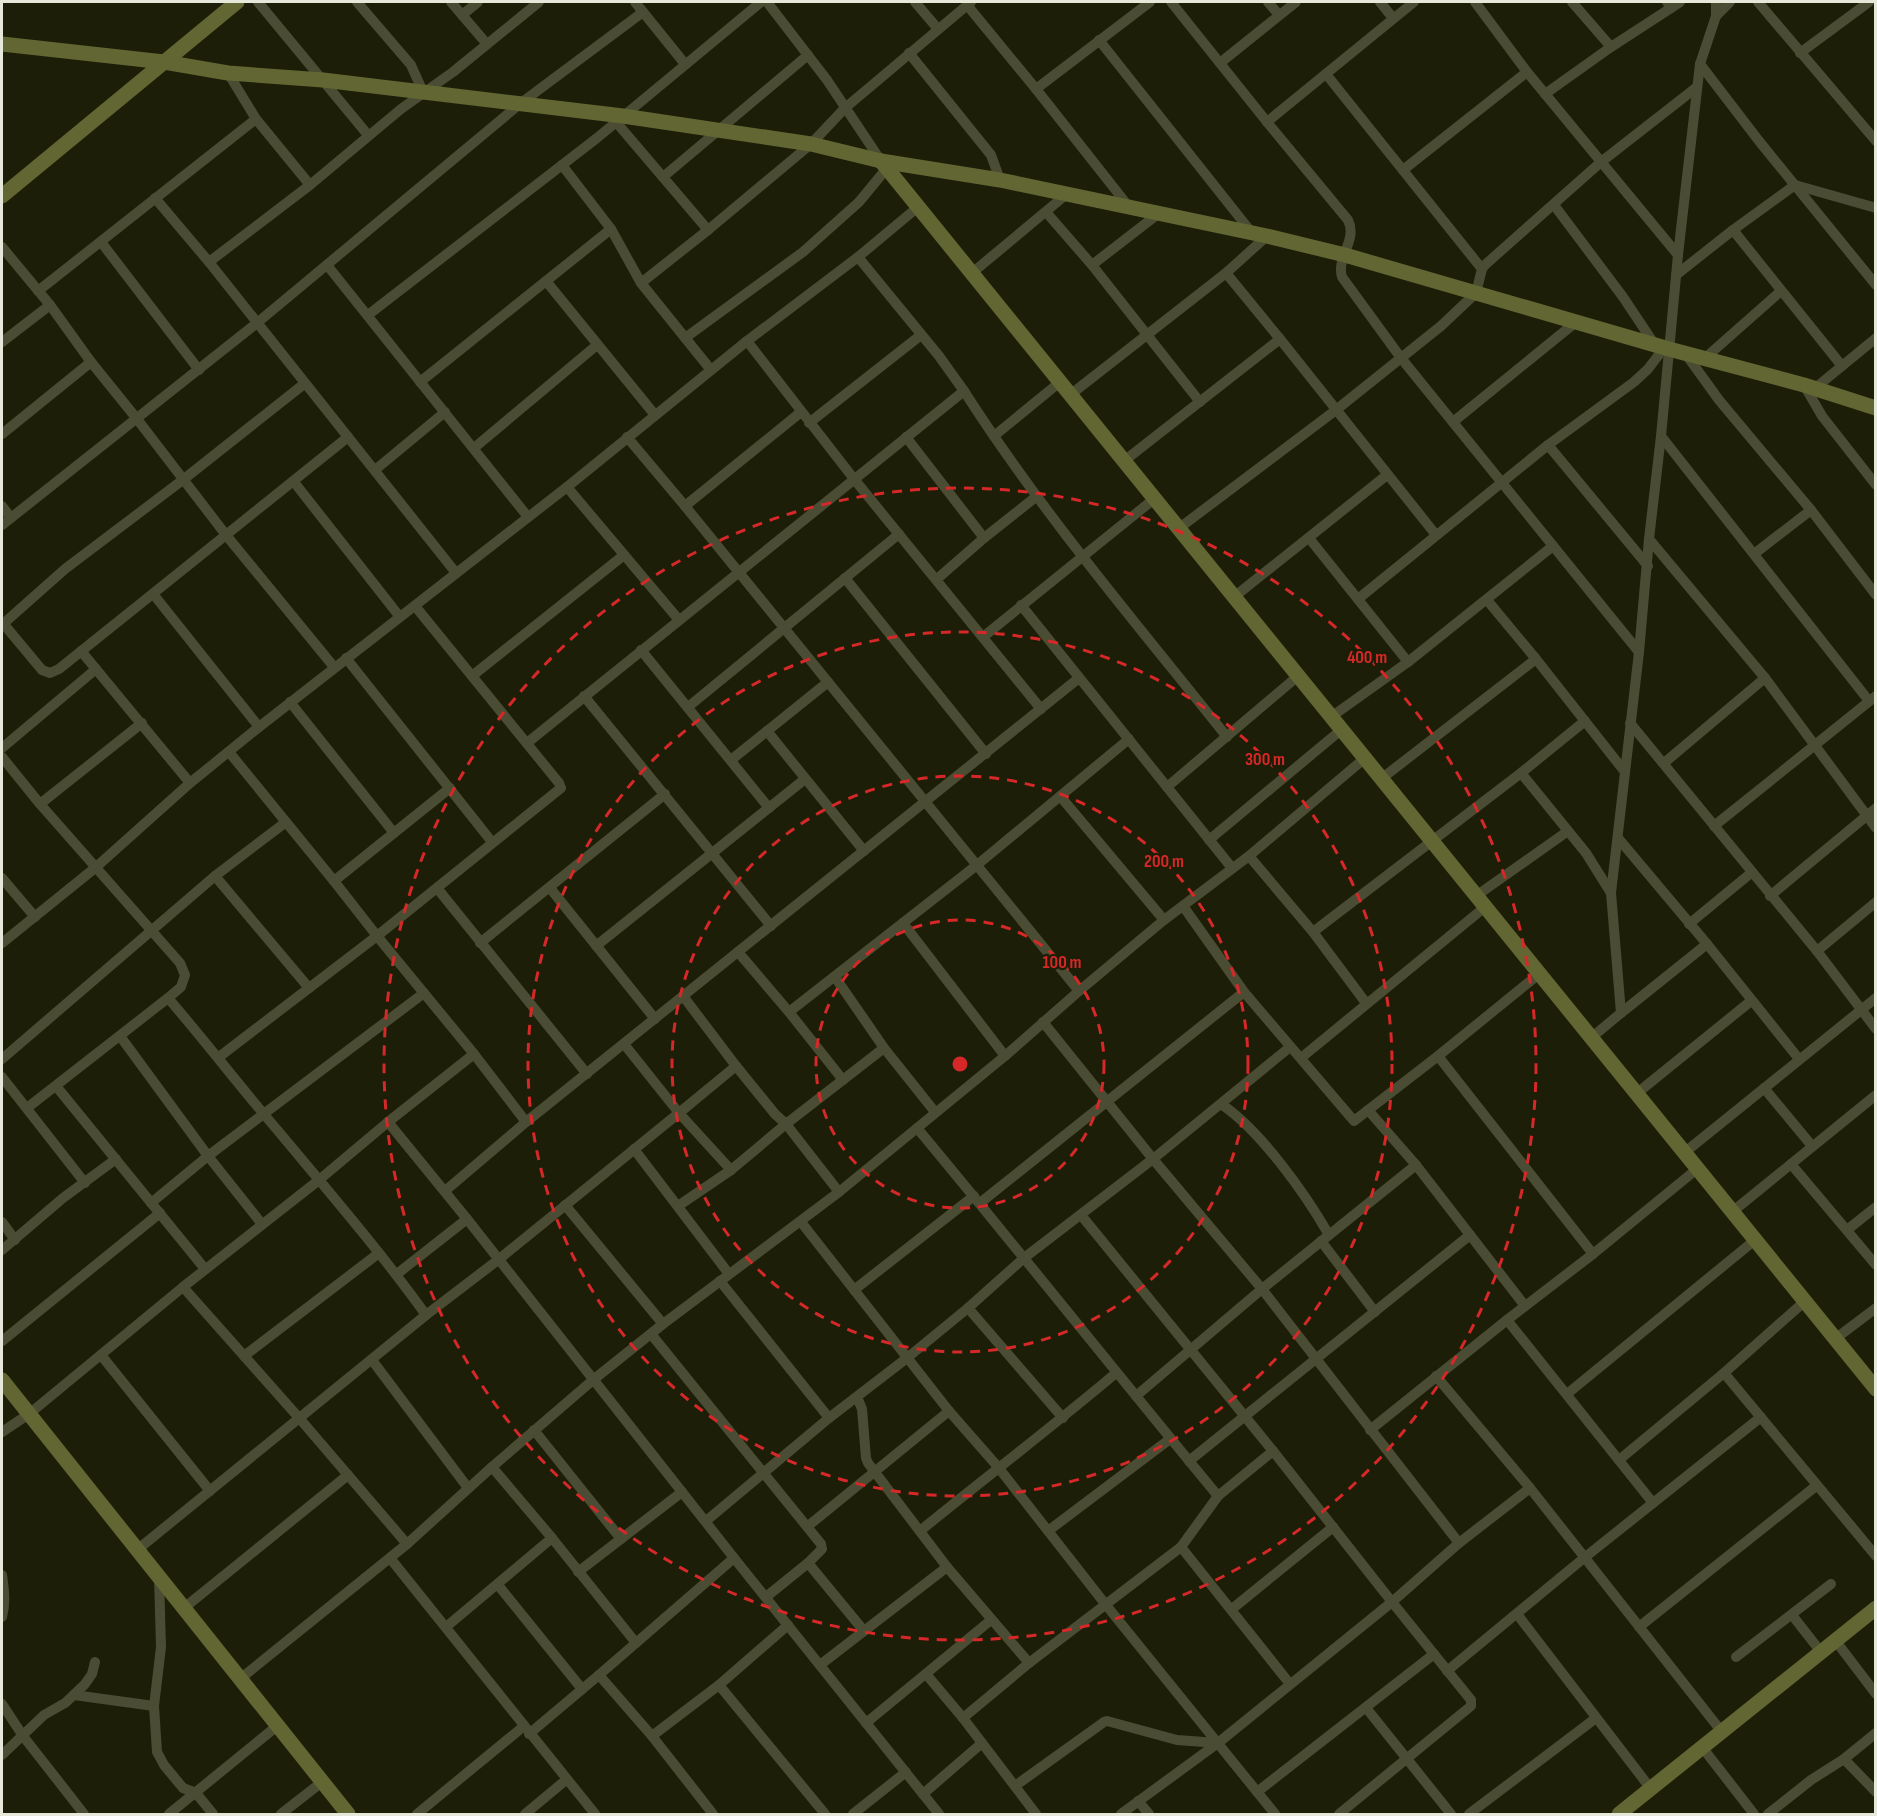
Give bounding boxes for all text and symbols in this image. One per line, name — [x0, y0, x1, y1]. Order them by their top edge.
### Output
text: 400 m — [1347, 647, 1387, 668]
text: 300 m — [1245, 749, 1285, 770]
text: 200 m — [1144, 851, 1184, 872]
text: 100 m — [1043, 952, 1082, 973]
centre of rings — [950, 1054, 970, 1074]

